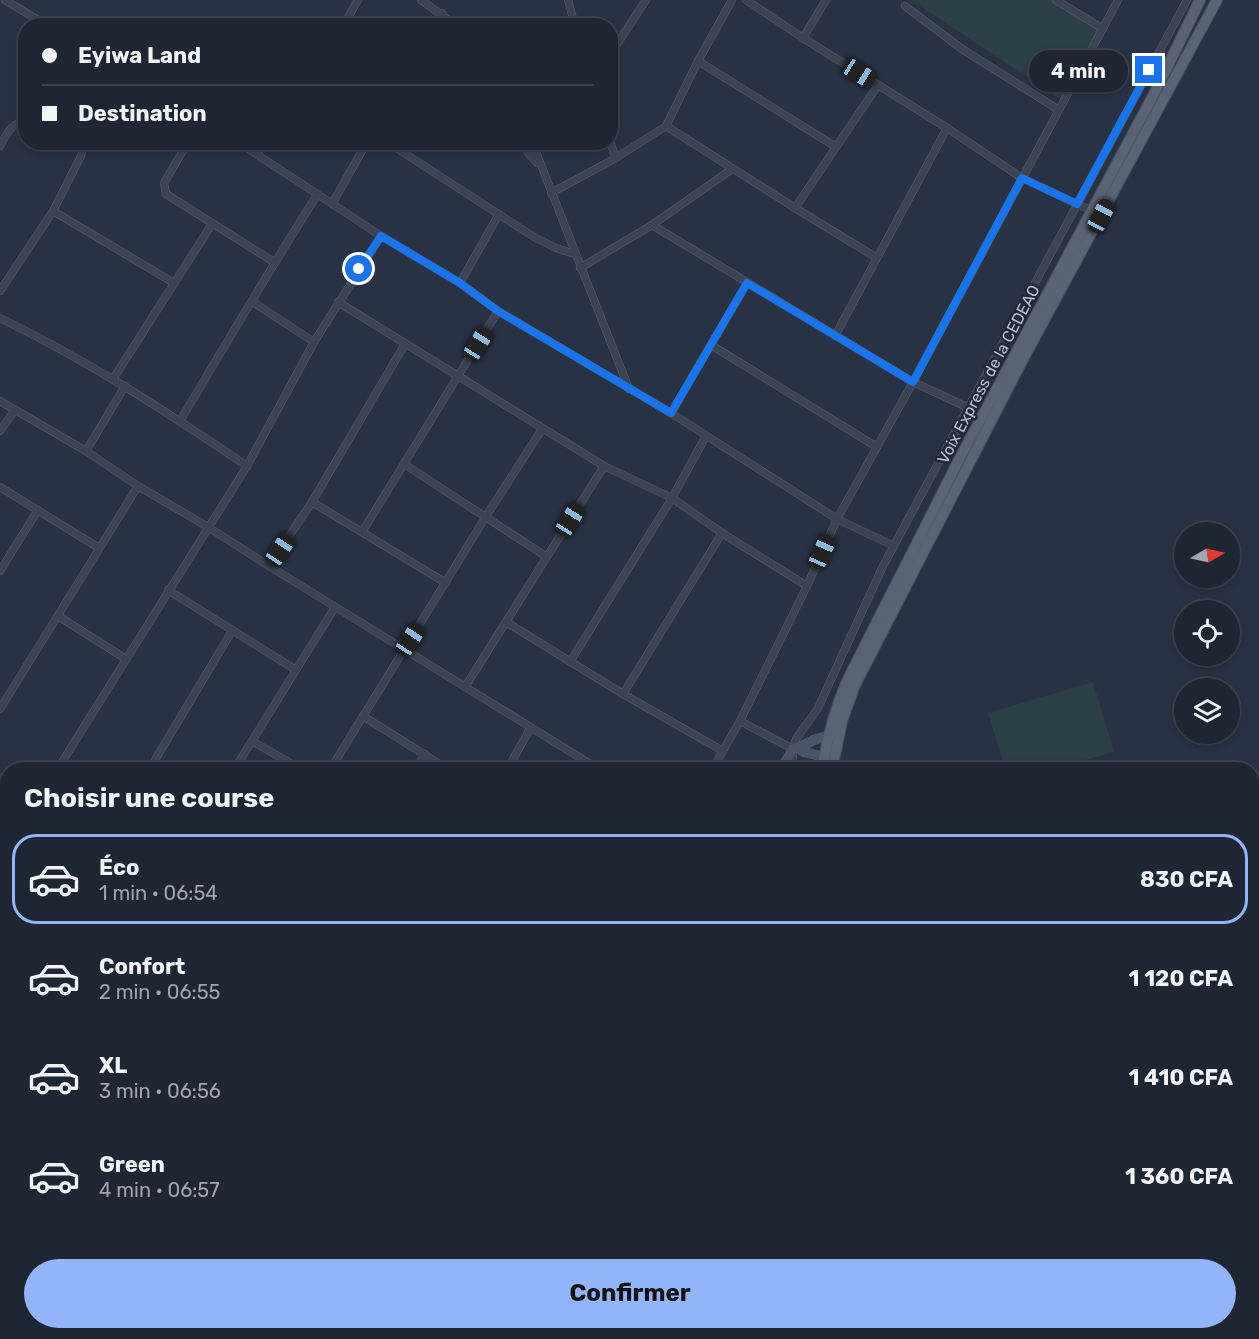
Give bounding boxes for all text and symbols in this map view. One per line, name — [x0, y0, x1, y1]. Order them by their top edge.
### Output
text: Eyiwa Land — [78, 42, 201, 69]
callout: 4 min — [1029, 49, 1128, 91]
car — [839, 56, 879, 90]
route end — [1135, 56, 1162, 83]
text: 4 min — [1051, 59, 1106, 83]
text: Destination — [78, 100, 207, 127]
car — [1085, 196, 1117, 236]
route start — [345, 255, 372, 282]
street label: Voix Express de la CEDEAO — [933, 282, 1044, 467]
car — [461, 324, 495, 364]
car — [553, 500, 587, 540]
north arrow — [1174, 522, 1240, 588]
map controls — [1174, 522, 1240, 744]
car — [262, 530, 298, 570]
car — [806, 532, 838, 572]
button: locate — [1174, 600, 1240, 666]
car — [393, 620, 427, 660]
button: layers — [1174, 678, 1240, 744]
text: Choisir une course — [24, 782, 274, 814]
icon: car — [27, 852, 81, 906]
text: Éco — [99, 854, 139, 881]
text: 830 CFA — [1140, 866, 1233, 893]
text: 1 min · 06:54 — [99, 881, 218, 905]
icon: car — [27, 951, 81, 1005]
text: Confort — [99, 953, 185, 980]
text: 1 120 CFA — [1129, 965, 1233, 992]
text: 2 min · 06:55 — [99, 980, 220, 1004]
icon: car — [27, 1050, 81, 1104]
text: XL — [99, 1052, 127, 1079]
text: 1 410 CFA — [1128, 1064, 1233, 1091]
text: 3 min · 06:56 — [99, 1079, 221, 1103]
icon: car — [27, 1149, 81, 1203]
text: Green — [99, 1151, 165, 1178]
text: 1 360 CFA — [1125, 1163, 1233, 1190]
text: 4 min · 06:57 — [99, 1178, 219, 1202]
button: Confirmer — [24, 1259, 1236, 1328]

